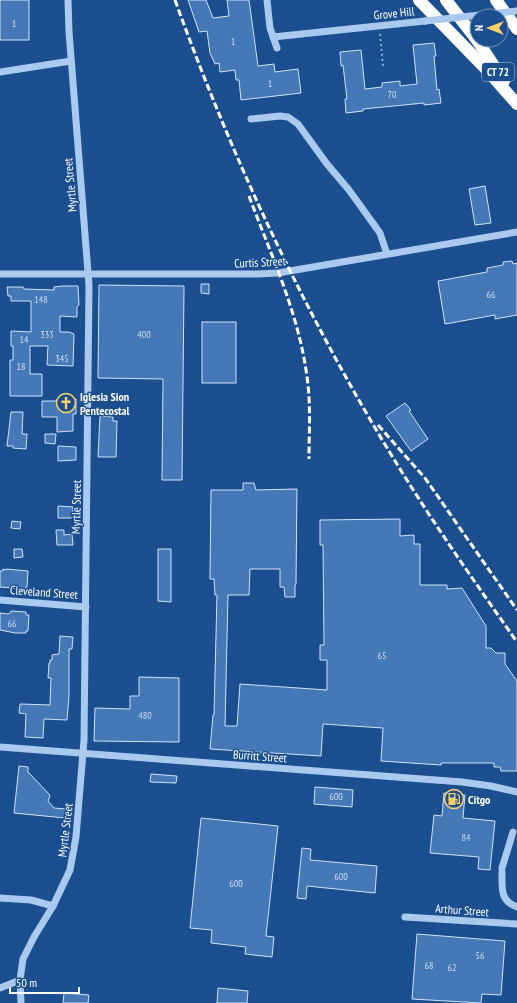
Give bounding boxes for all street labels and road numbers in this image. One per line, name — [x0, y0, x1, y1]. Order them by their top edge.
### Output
street label: Grove Hill — [373, 3, 415, 23]
road number: CT 72 — [482, 63, 514, 81]
street label: Myrtle Street — [60, 157, 80, 213]
street label: Curtis Street — [234, 253, 287, 271]
street label: Myrtle Street — [68, 479, 84, 534]
street label: Cleveland Street — [10, 582, 79, 602]
street label: Burritt Street — [233, 747, 288, 765]
street label: Myrtle Street — [54, 802, 76, 858]
street label: Arthur Street — [435, 901, 490, 919]

